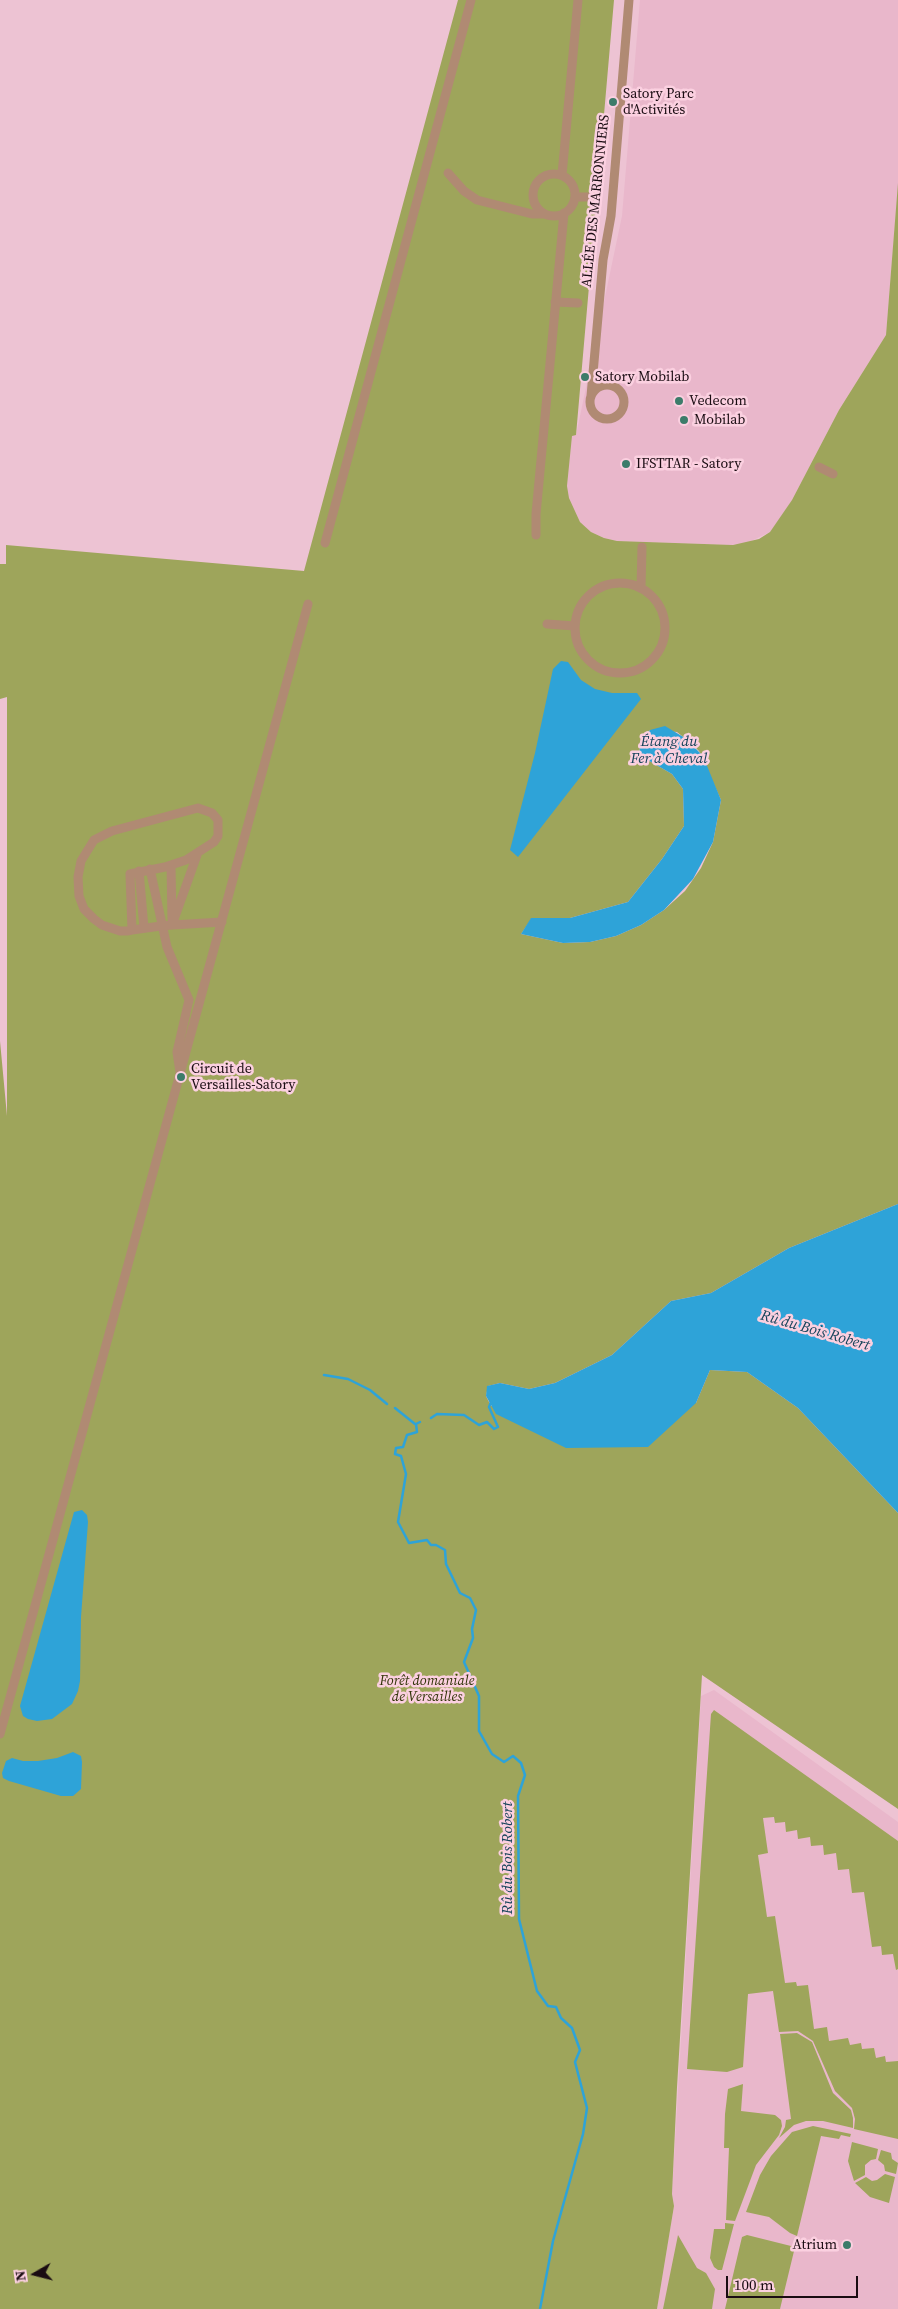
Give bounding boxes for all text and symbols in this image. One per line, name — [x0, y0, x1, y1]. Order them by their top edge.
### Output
place label: Satory Parc d'Activités — [623, 86, 694, 118]
marker: Satory Parc d'Activités — [607, 96, 619, 108]
street label: ALLÉE DES MARRONNIERS — [579, 114, 613, 288]
place label: Satory Mobilab — [595, 369, 689, 385]
marker: Satory Mobilab — [579, 371, 591, 383]
place label: Vedecom — [689, 393, 747, 409]
marker: Vedecom — [673, 395, 685, 407]
place label: Mobilab — [694, 412, 745, 428]
marker: Mobilab — [678, 414, 690, 426]
place label: IFSTTAR - Satory — [636, 456, 741, 472]
marker: IFSTTAR - Satory — [620, 458, 632, 470]
water label: Étang du Fer à Cheval — [631, 733, 707, 768]
place label: Circuit de Versailles-Satory — [191, 1061, 295, 1094]
marker: Circuit de Versailles-Satory — [175, 1071, 187, 1083]
water label: Rû du Bois Robert — [758, 1307, 872, 1355]
park label: Forêt domaniale de Versailles — [380, 1673, 474, 1705]
water label: Rû du Bois Robert — [499, 1802, 517, 1914]
place label: Atrium — [793, 2237, 837, 2253]
marker: Atrium — [841, 2239, 853, 2251]
north arrow — [10, 2249, 60, 2299]
scale bar — [728, 2266, 860, 2298]
text: N — [10, 2270, 31, 2283]
text: 100 m — [734, 2274, 774, 2295]

